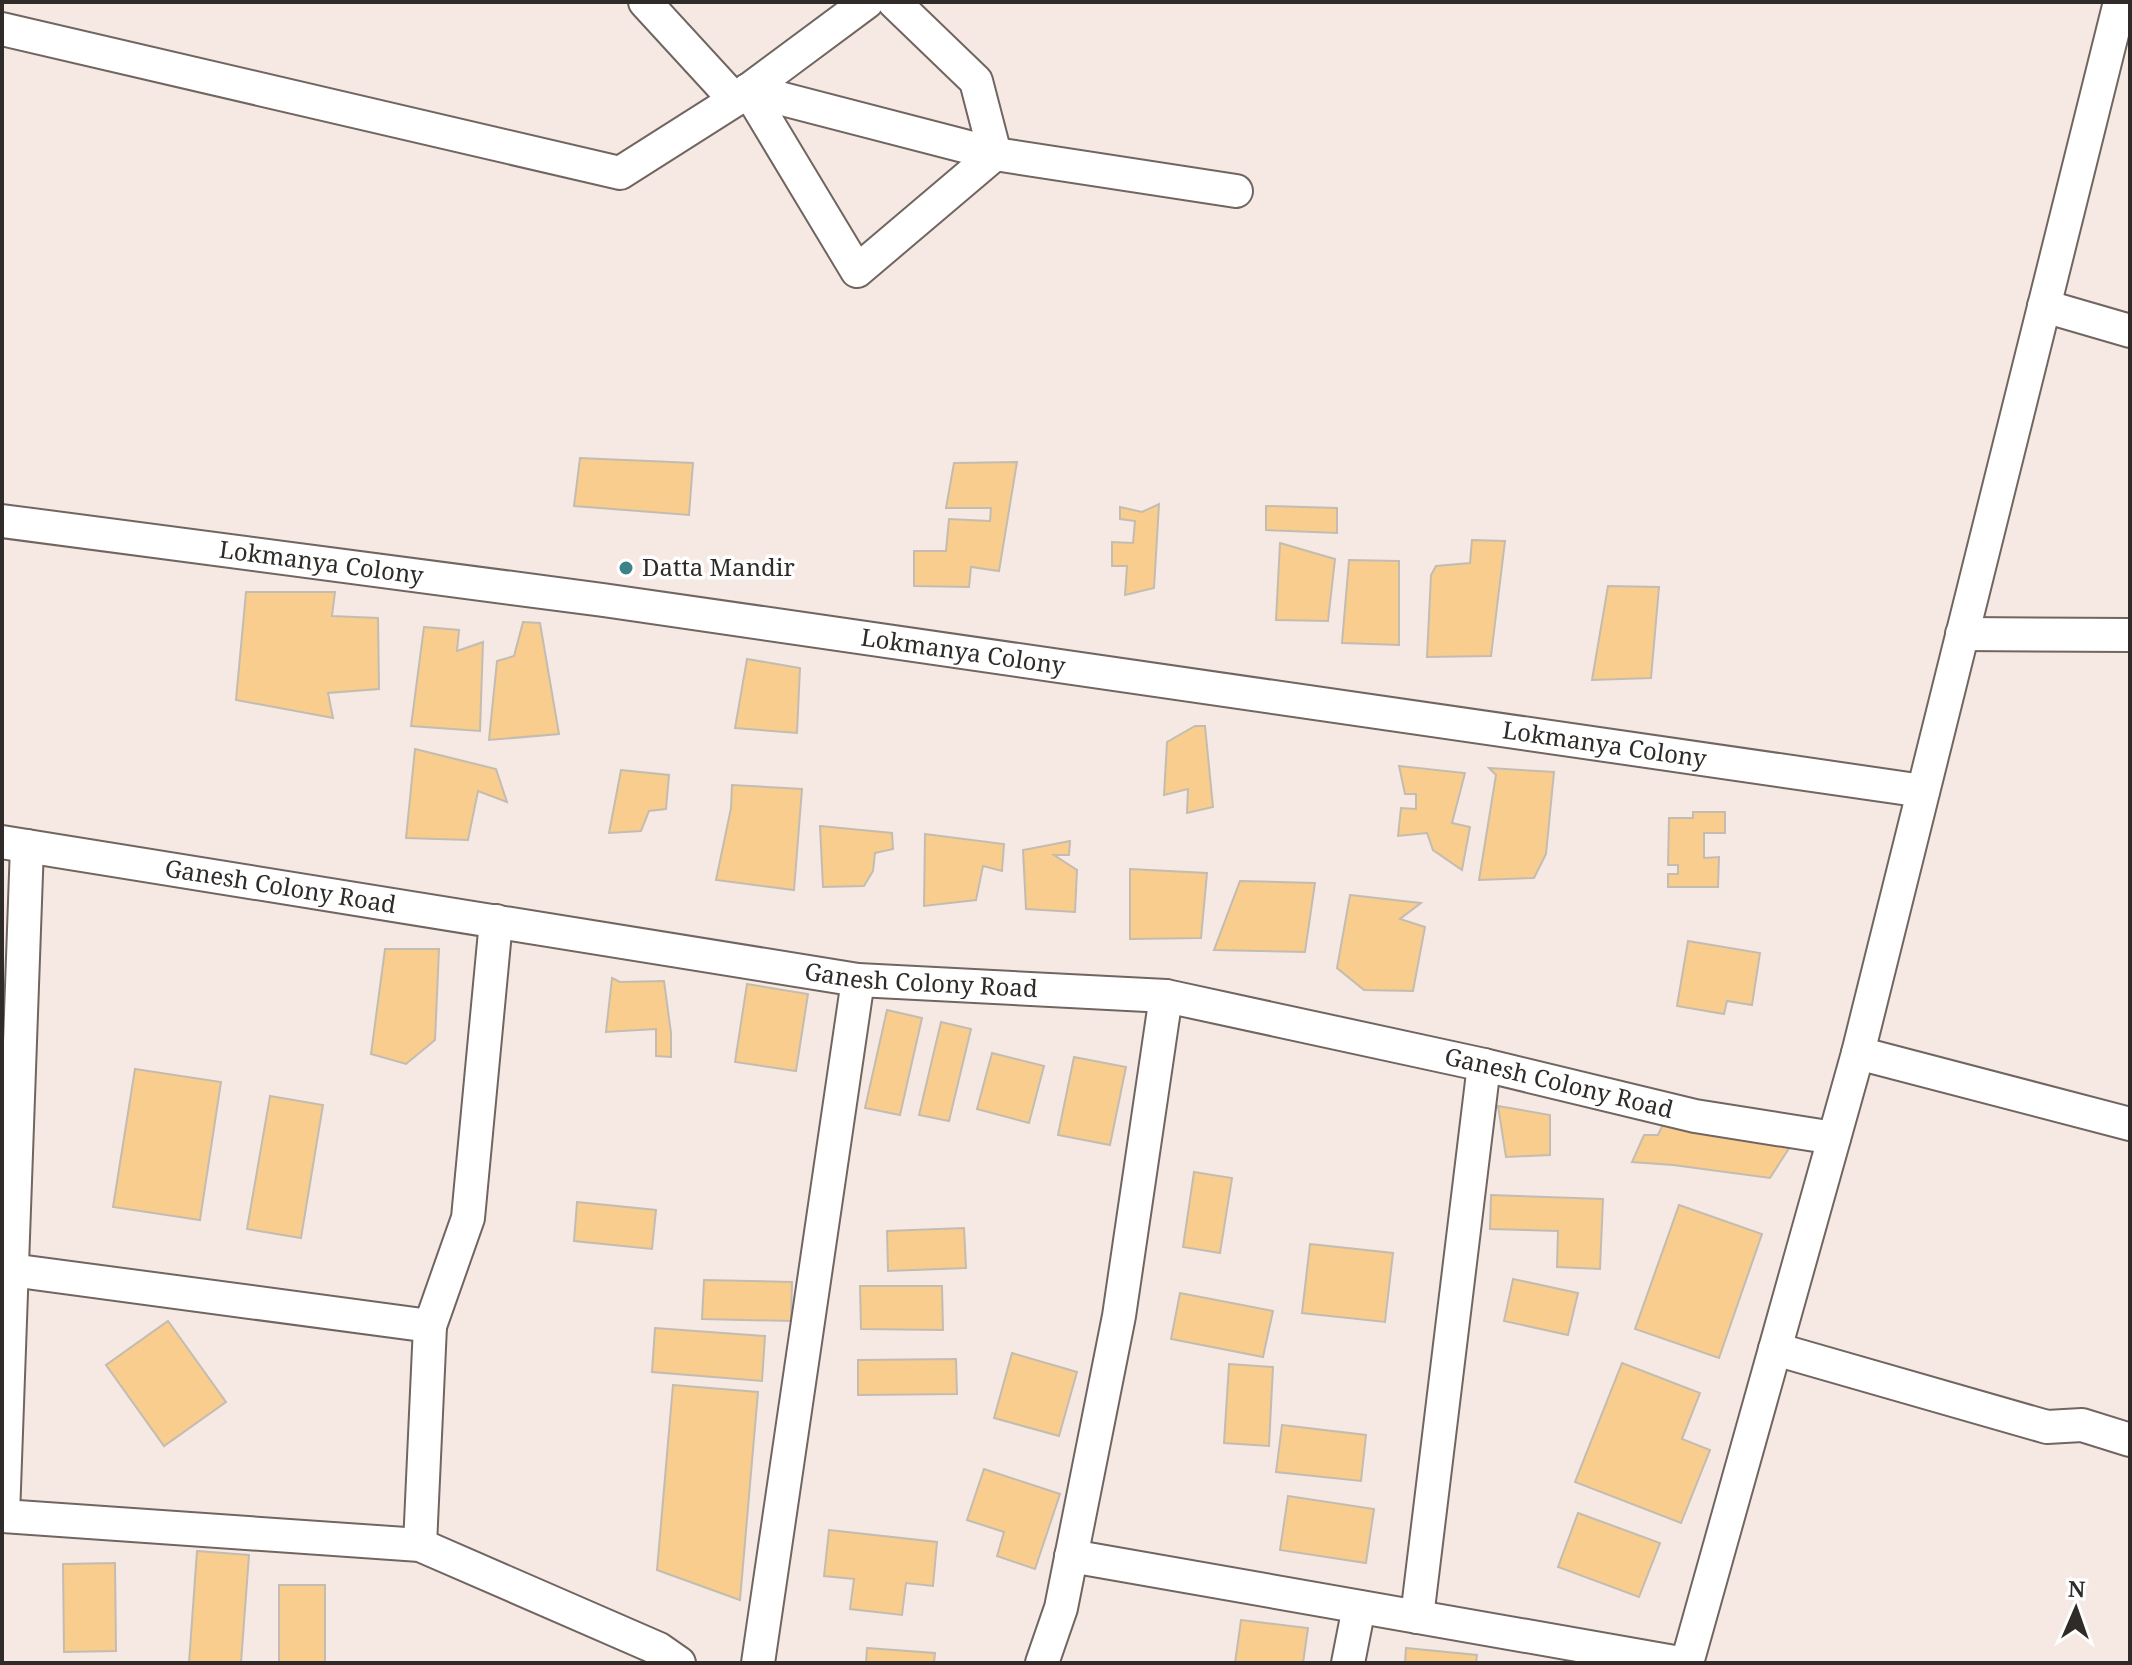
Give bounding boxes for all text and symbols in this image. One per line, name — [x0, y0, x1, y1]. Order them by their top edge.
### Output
street label: Lokmanya Colony — [217, 532, 426, 591]
place label: Datta Mandir — [642, 550, 795, 583]
marker: Datta Mandir — [617, 559, 635, 577]
street label: Lokmanya Colony — [859, 620, 1068, 682]
street label: Lokmanya Colony — [1500, 712, 1709, 775]
street label: Ganesh Colony Road — [163, 850, 399, 920]
street label: Ganesh Colony Road — [802, 954, 1039, 1004]
street label: Ganesh Colony Road — [1442, 1039, 1677, 1125]
north arrow — [2036, 1569, 2116, 1649]
text: N — [2068, 1573, 2086, 1603]

